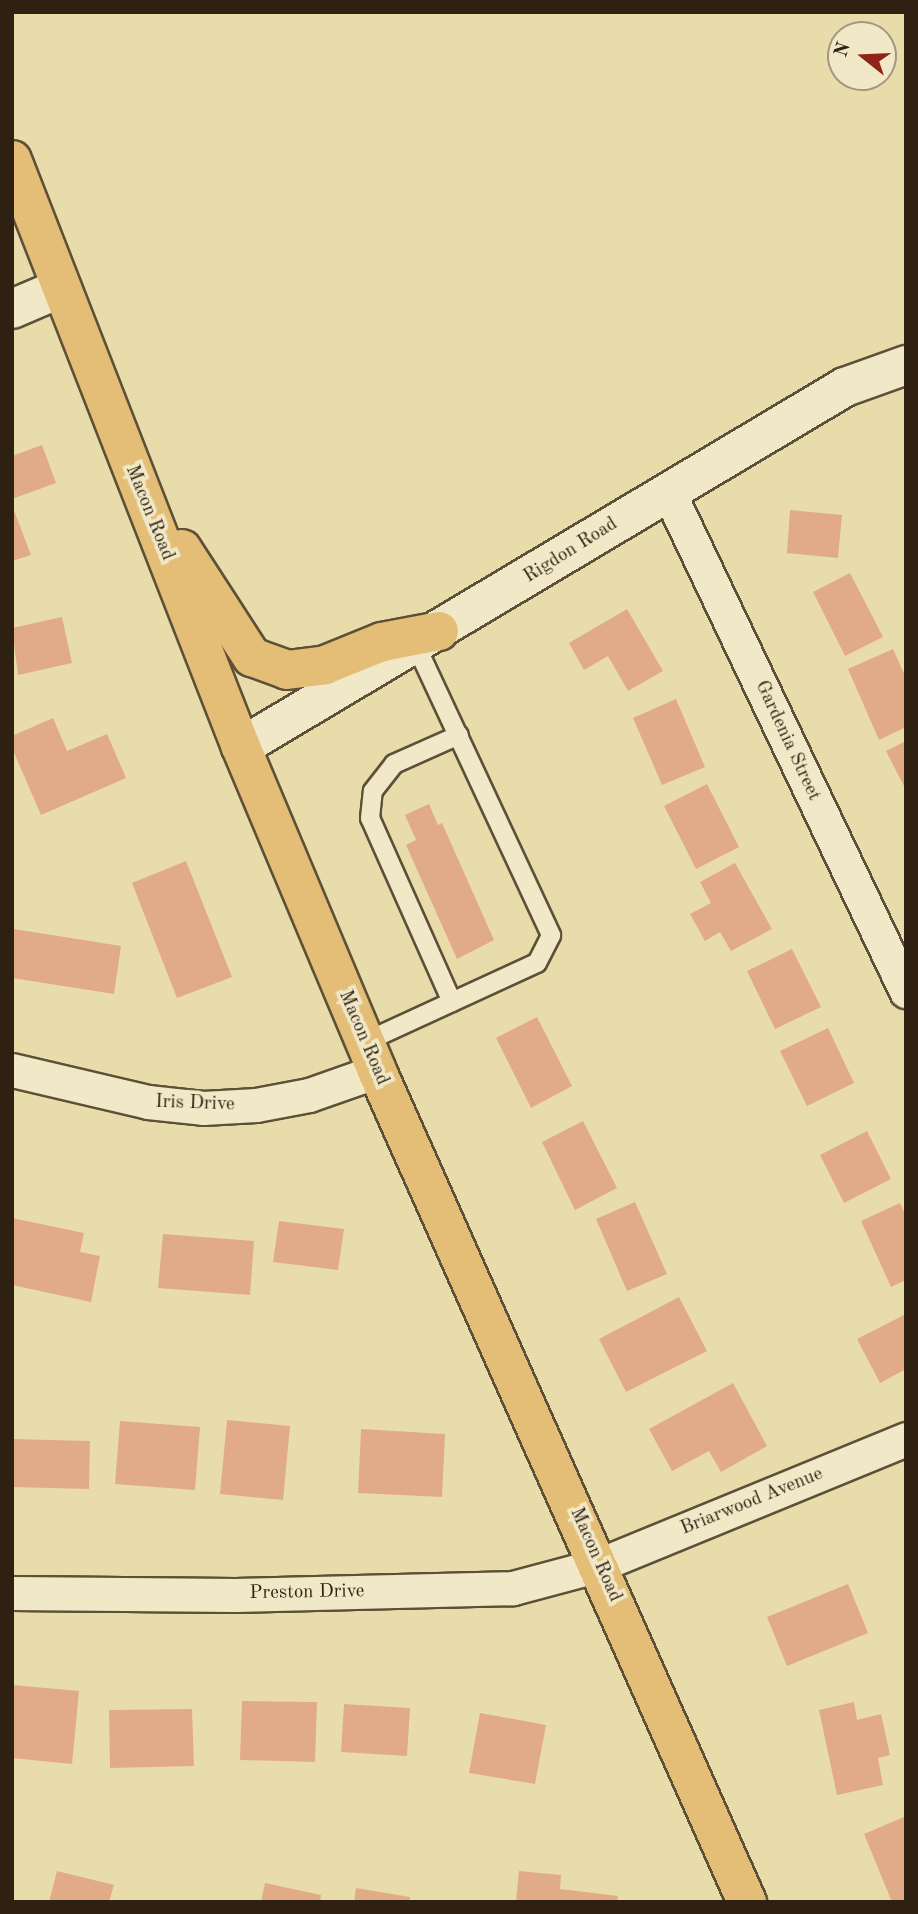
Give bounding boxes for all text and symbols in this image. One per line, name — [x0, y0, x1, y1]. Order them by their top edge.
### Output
north arrow — [827, 21, 897, 91]
text: N — [832, 40, 855, 60]
street label: Macon Road — [120, 462, 178, 564]
street label: Rigdon Road — [520, 513, 622, 589]
street label: Gardenia Street — [749, 677, 825, 805]
street label: Macon Road — [333, 987, 393, 1089]
street label: Iris Drive — [155, 1091, 235, 1117]
street label: Briarwood Avenue — [678, 1463, 826, 1541]
street label: Macon Road — [564, 1504, 626, 1606]
street label: Preston Drive — [249, 1581, 365, 1605]

